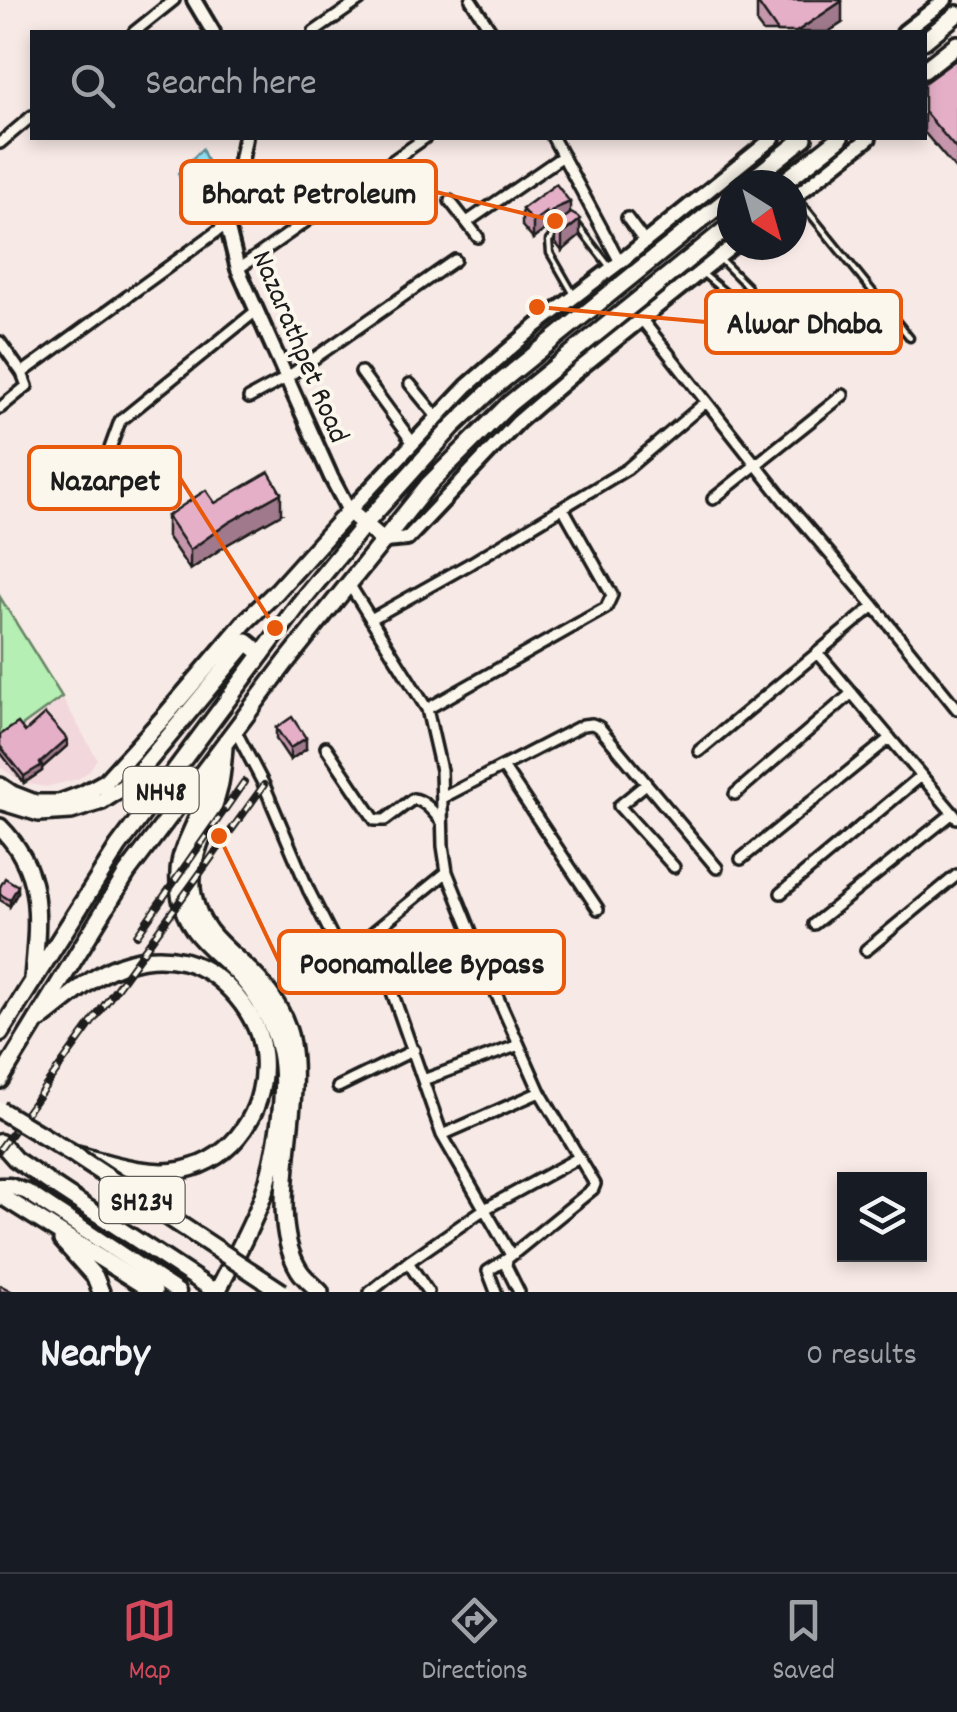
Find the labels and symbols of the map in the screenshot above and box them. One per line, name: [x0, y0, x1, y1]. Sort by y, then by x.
callout: Bharat Petroleum: [181, 161, 436, 223]
north arrow: [717, 170, 807, 260]
text: Bharat Petroleum: [202, 174, 416, 220]
street label: Nazarathpet Road: [238, 245, 358, 451]
callout: Alwar Dhaba: [706, 291, 901, 353]
text: Alwar Dhaba: [727, 304, 882, 350]
callout: Nazarpet: [29, 447, 180, 509]
text: Nazarpet: [50, 461, 160, 507]
road number: NH48: [124, 767, 198, 813]
callout: Poonamallee Bypass: [279, 931, 564, 993]
text: Poonamallee Bypass: [299, 944, 545, 990]
road number: SH234: [100, 1177, 184, 1223]

